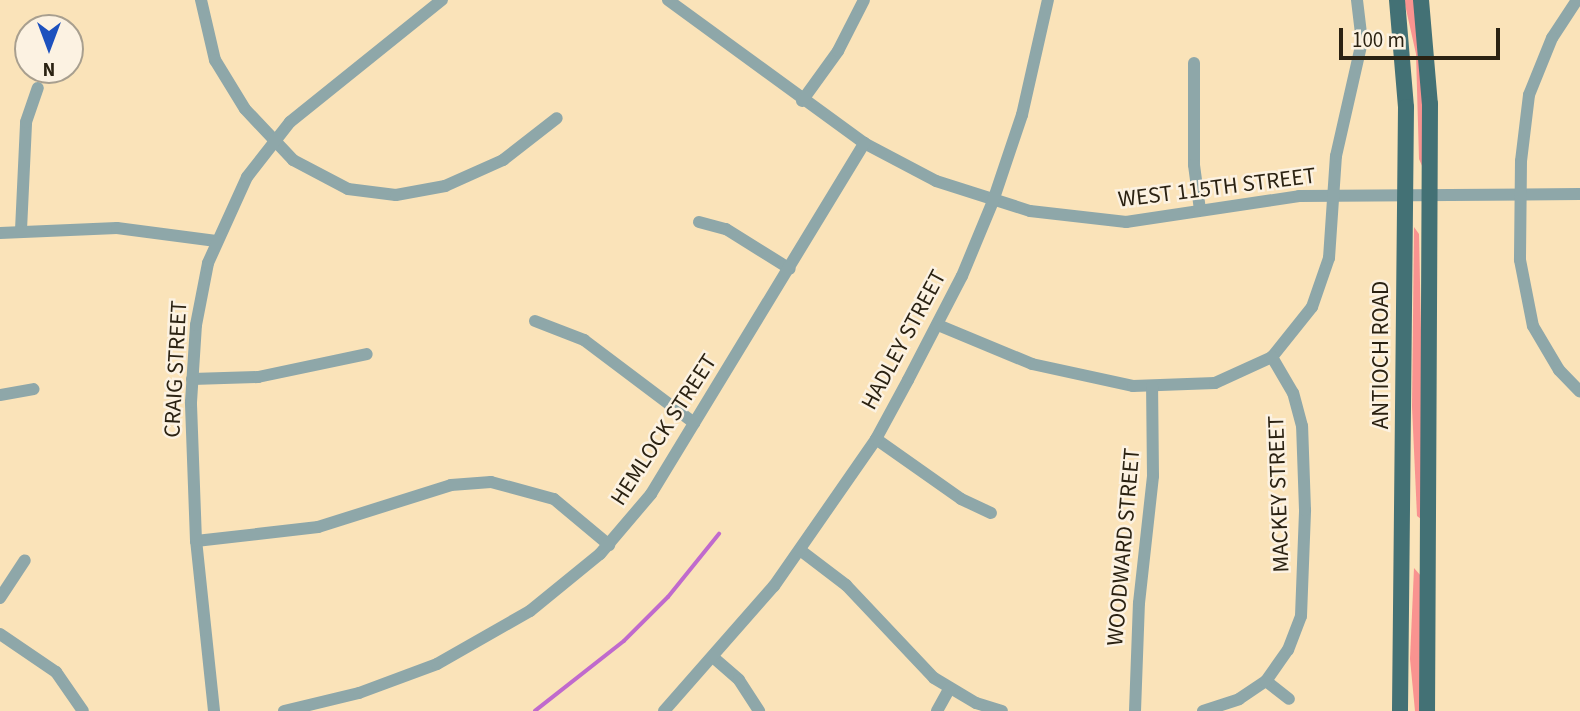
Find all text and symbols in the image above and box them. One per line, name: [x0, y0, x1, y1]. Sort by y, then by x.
north arrow: [14, 14, 84, 84]
scale bar: [1342, 14, 1503, 58]
text: 100 m: [1352, 25, 1405, 55]
text: N: [43, 55, 55, 82]
street label: WEST 115TH STREET: [1117, 162, 1317, 214]
street label: HADLEY STREET: [856, 265, 952, 415]
street label: ANTIOCH ROAD: [1367, 281, 1395, 429]
street label: CRAIG STREET: [159, 300, 193, 438]
street label: HEMLOCK STREET: [605, 349, 723, 511]
street label: MACKEY STREET: [1262, 415, 1296, 573]
street label: WOODWARD STREET: [1102, 447, 1146, 647]

